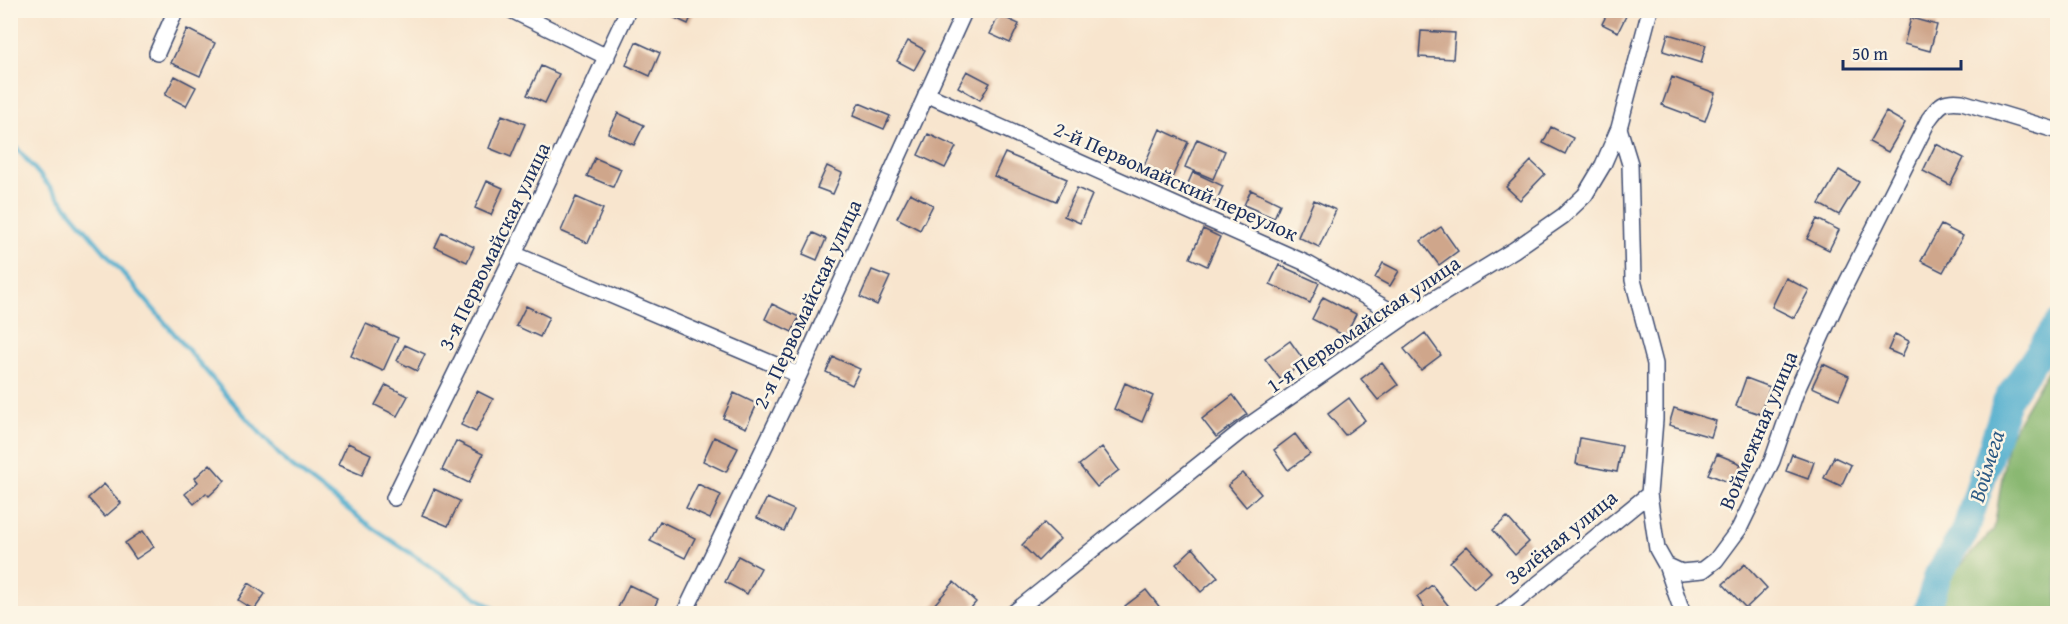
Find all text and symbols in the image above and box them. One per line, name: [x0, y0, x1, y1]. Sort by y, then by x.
scale bar: [1843, 33, 1962, 71]
text: 50 m: [1852, 40, 1888, 67]
street label: 2-й Первомайский переулок: [1049, 113, 1303, 249]
street label: 3-я Первомайская улица: [430, 137, 558, 355]
street label: 2-я Первомайская улица: [745, 194, 869, 414]
street label: 1-я Первомайская улица: [1260, 247, 1466, 401]
street label: Воймежная улица: [1711, 346, 1805, 514]
water label: Воймега: [1960, 426, 2012, 507]
street label: Зелёная улица: [1498, 482, 1624, 592]

